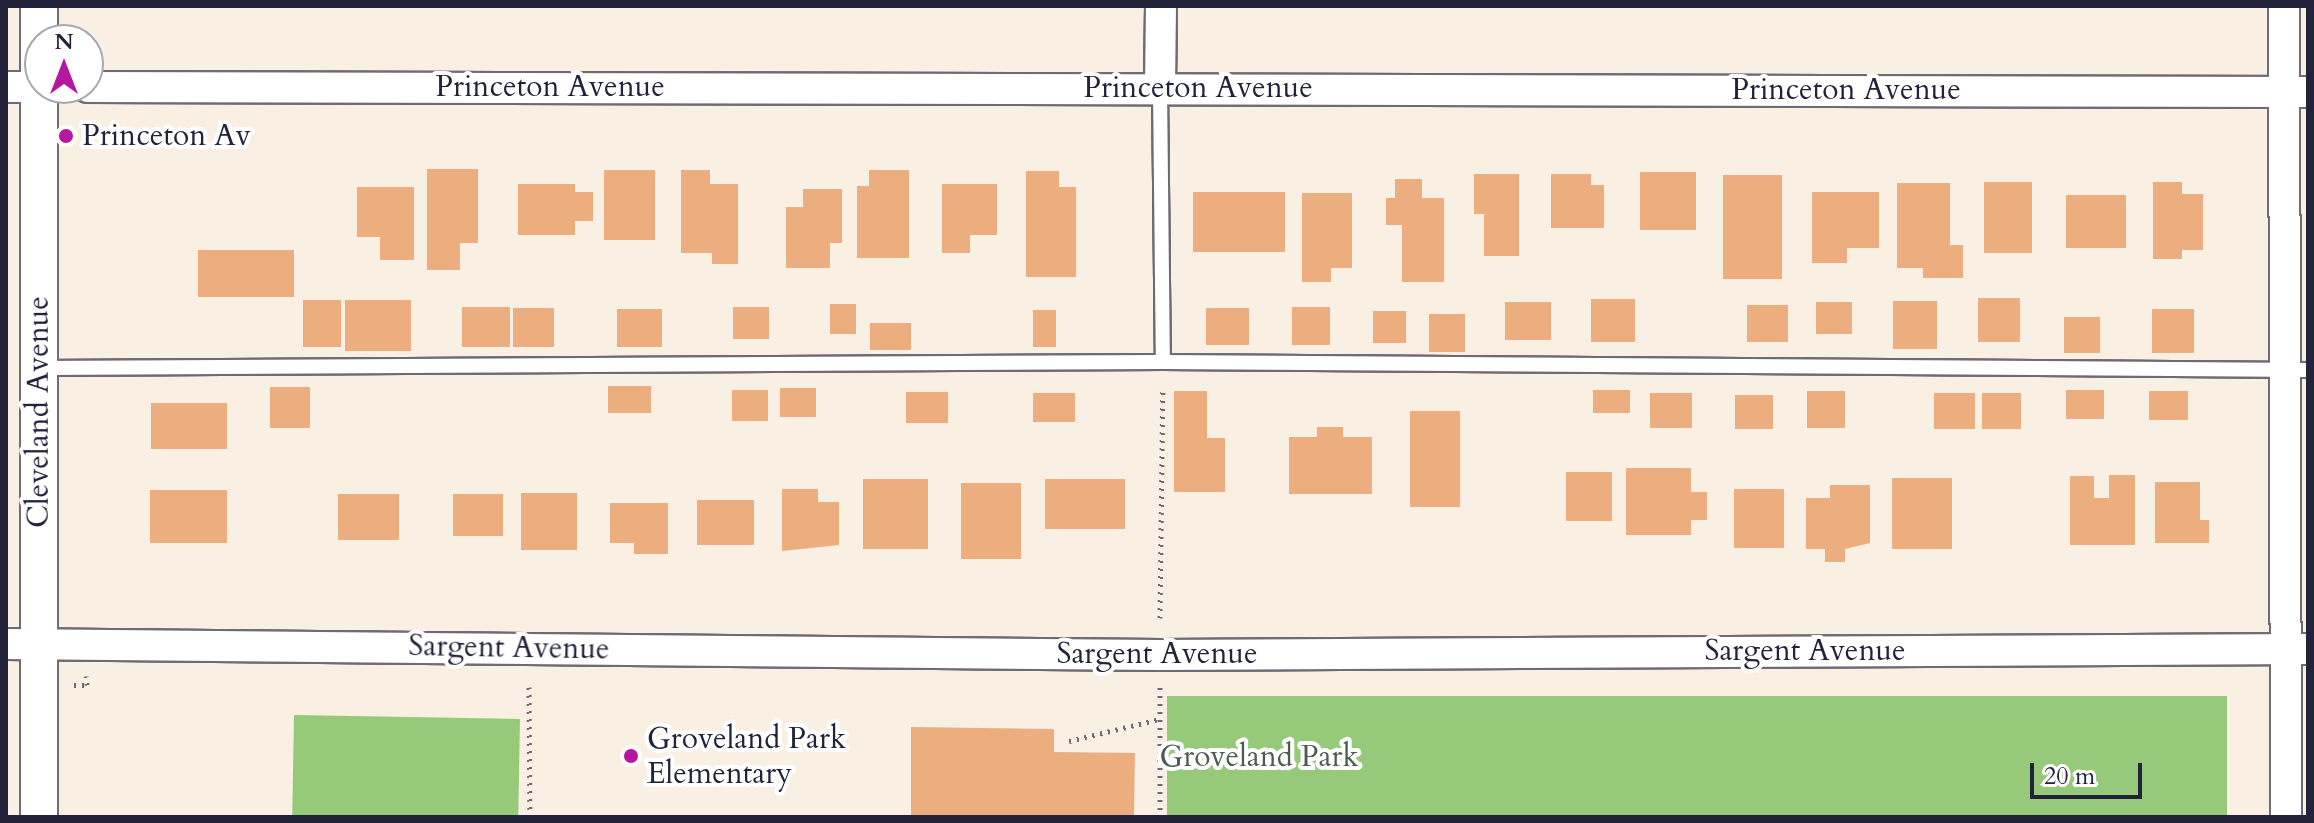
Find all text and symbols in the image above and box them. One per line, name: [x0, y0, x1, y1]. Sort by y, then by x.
north arrow: [24, 24, 104, 104]
text: N: [54, 27, 74, 57]
street label: Princeton Avenue: [435, 69, 665, 105]
street label: Princeton Avenue: [1083, 70, 1313, 106]
street label: Princeton Avenue: [1731, 72, 1961, 108]
place label: Princeton Av: [82, 118, 251, 154]
marker: Princeton Av: [57, 127, 75, 145]
street label: Cleveland Avenue: [21, 296, 57, 528]
street label: Sargent Avenue: [408, 628, 610, 668]
street label: Sargent Avenue: [1704, 633, 1906, 669]
street label: Sargent Avenue: [1056, 636, 1258, 672]
place label: Groveland Park Elementary: [647, 721, 846, 792]
park label: Groveland Park: [1159, 739, 1359, 775]
marker: Groveland Park Elementary: [622, 747, 640, 765]
scale bar: [2034, 747, 2146, 797]
text: 20 m: [2044, 760, 2095, 793]

